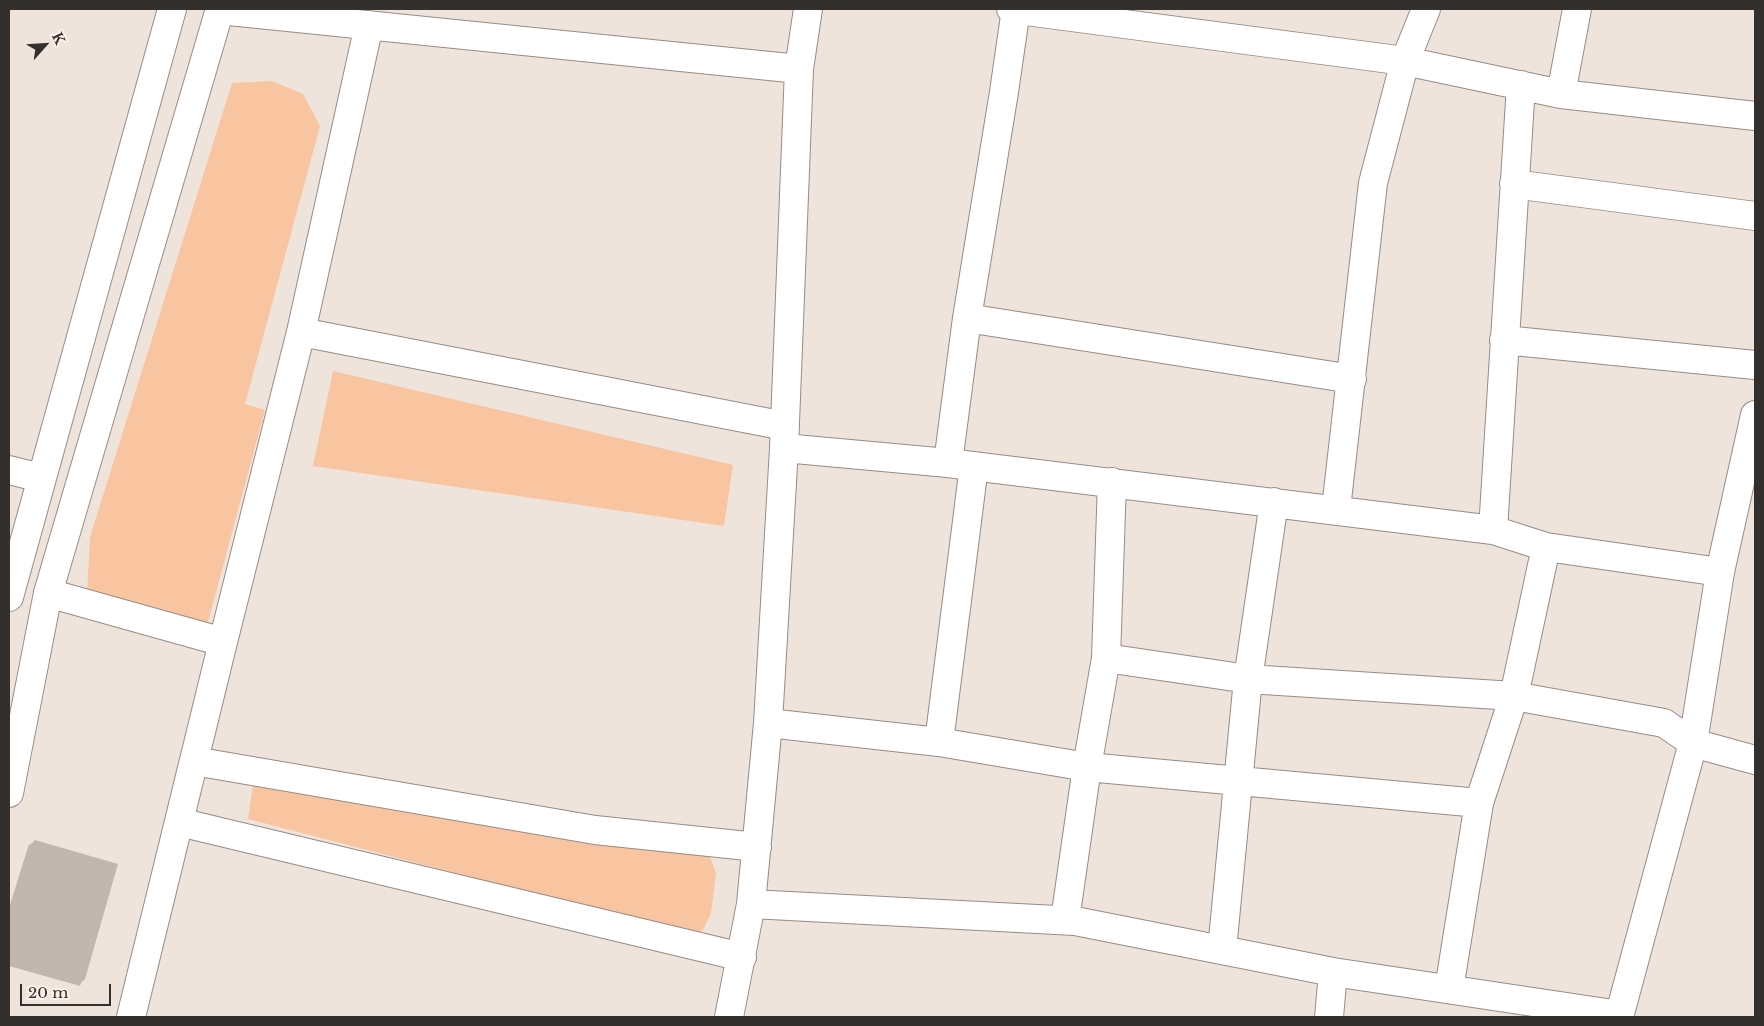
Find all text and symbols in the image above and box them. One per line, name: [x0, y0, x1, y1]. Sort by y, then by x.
north arrow: [20, 20, 70, 70]
text: K: [48, 29, 69, 48]
scale bar: [22, 974, 114, 1006]
text: 20 m: [28, 983, 68, 1002]

